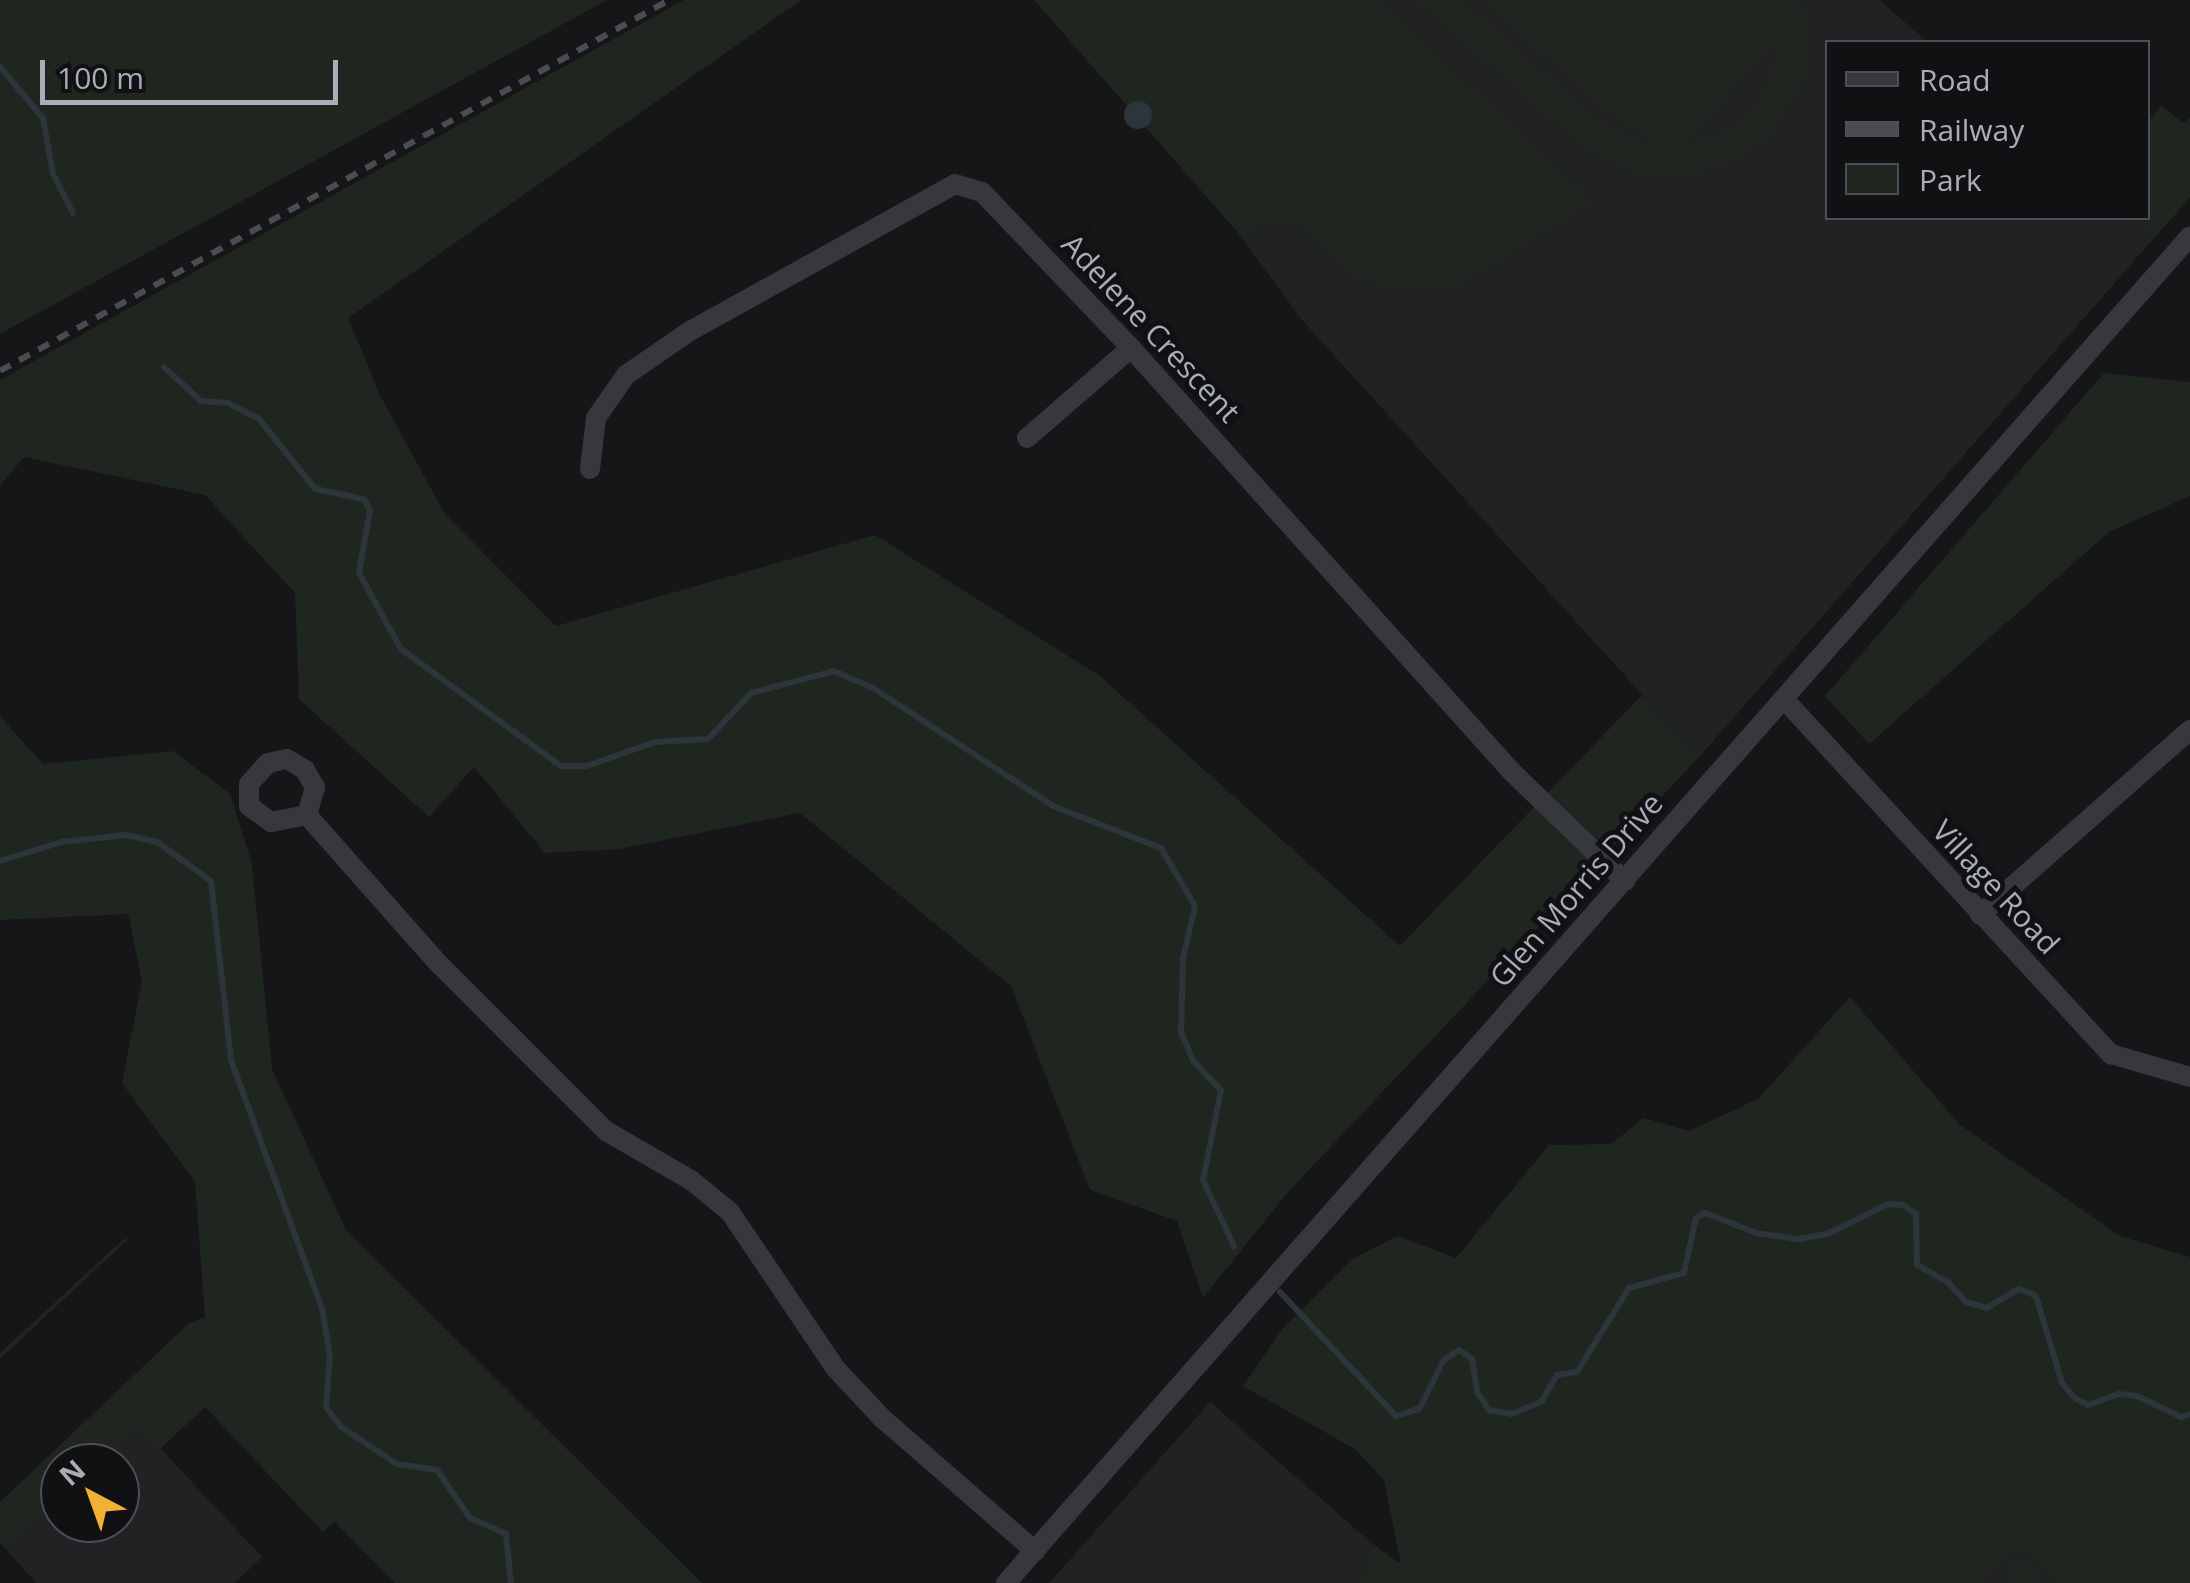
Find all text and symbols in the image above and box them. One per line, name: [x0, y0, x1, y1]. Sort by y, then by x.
scale bar: [45, 40, 342, 102]
legend: [1825, 40, 2150, 220]
text: 100 m: [57, 57, 144, 98]
text: Road: [1919, 59, 1991, 100]
text: Railway: [1919, 109, 2024, 150]
text: Park: [1919, 159, 1982, 200]
street label: Adelene Crescent: [1055, 226, 1247, 430]
street label: Glen Morris Drive: [1482, 786, 1670, 994]
street label: Village Road: [1925, 813, 2067, 961]
north arrow: [40, 1443, 140, 1543]
text: N: [51, 1450, 93, 1494]

